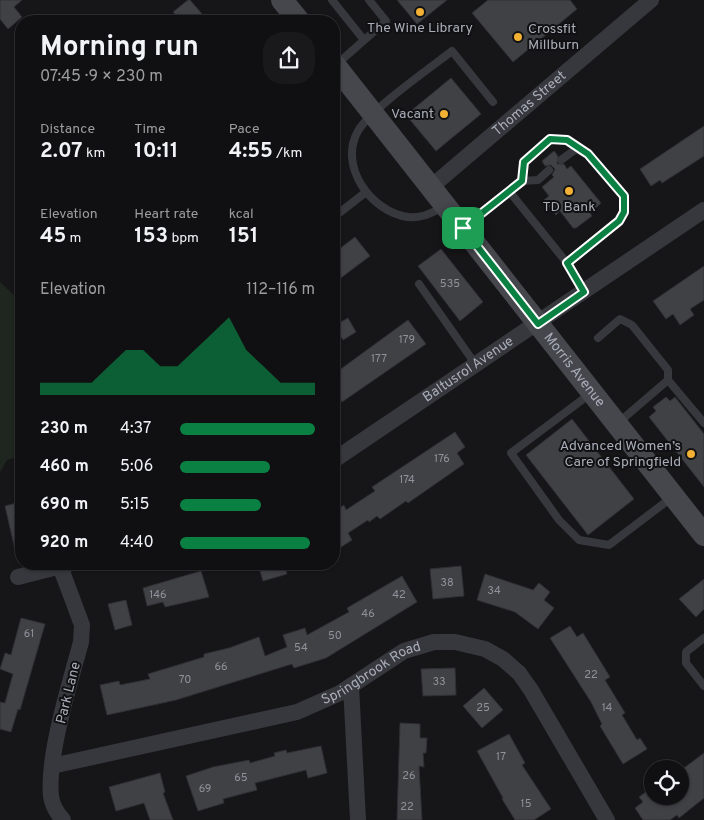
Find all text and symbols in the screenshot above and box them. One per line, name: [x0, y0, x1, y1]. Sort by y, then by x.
marker: The Wine Library: [414, 6, 426, 18]
place label: The Wine Library: [367, 20, 473, 37]
place label: Crossfit Millburn: [528, 21, 579, 54]
text: Morning run: [40, 30, 199, 66]
marker: Crossfit Millburn: [512, 31, 524, 43]
button: share: [263, 32, 315, 84]
text: 07:45 · 9 × 230 m: [40, 67, 163, 87]
street label: Thomas Street: [489, 67, 570, 140]
place label: Vacant: [391, 106, 434, 123]
marker: Vacant: [438, 108, 450, 120]
text: Distance: [40, 121, 95, 138]
text: Time: [134, 121, 166, 138]
text: Pace: [229, 121, 259, 138]
text: 2.07: [40, 138, 83, 165]
text: 10:11: [134, 138, 178, 165]
text: 4:55: [229, 138, 273, 165]
text: km: [83, 145, 105, 162]
text: /km: [273, 145, 302, 162]
marker: TD Bank: [563, 185, 575, 197]
place label: TD Bank: [542, 199, 596, 216]
text: Elevation: [40, 206, 98, 223]
text: Heart rate: [134, 206, 198, 223]
text: kcal: [229, 206, 254, 223]
pin: [442, 207, 484, 249]
icon: arrive: [449, 214, 477, 242]
text: 45: [40, 223, 66, 250]
text: 153: [134, 223, 168, 250]
text: 151: [229, 223, 258, 250]
text: m: [66, 230, 81, 247]
text: bpm: [168, 230, 199, 247]
house number: 535: [440, 277, 460, 291]
text: Elevation: [40, 280, 106, 300]
text: 112–116 m: [246, 280, 315, 300]
street label: Morris Avenue: [540, 329, 609, 410]
house number: 179: [399, 333, 415, 347]
street label: Baltusrol Avenue: [420, 333, 517, 406]
house number: 177: [371, 352, 387, 366]
text: 230 m: [40, 419, 88, 439]
text: 4:37: [120, 419, 151, 439]
place label: Advanced Women’s Care of Springfield: [560, 438, 681, 471]
marker: Advanced Women’s Care of Springfield: [685, 448, 697, 460]
house number: 176: [434, 452, 450, 466]
text: 460 m: [40, 457, 89, 477]
text: 5:06: [120, 457, 153, 477]
house number: 174: [399, 473, 415, 487]
text: 690 m: [40, 495, 88, 515]
text: 5:15: [120, 495, 149, 515]
text: 920 m: [40, 533, 88, 553]
text: 4:40: [120, 533, 154, 553]
house number: 38: [440, 576, 454, 590]
house number: 34: [487, 584, 501, 598]
house number: 146: [149, 588, 167, 602]
house number: 42: [392, 588, 406, 602]
house number: 46: [361, 607, 375, 621]
house number: 61: [24, 627, 34, 641]
house number: 50: [328, 629, 342, 643]
street label: Springbrook Road: [319, 638, 423, 709]
house number: 54: [294, 641, 308, 655]
street label: Park Lane: [53, 660, 85, 726]
house number: 66: [214, 660, 228, 674]
house number: 22: [584, 668, 598, 682]
house number: 70: [179, 673, 191, 687]
house number: 33: [432, 675, 446, 689]
house number: 25: [476, 701, 490, 715]
house number: 14: [602, 701, 613, 715]
house number: 17: [496, 750, 506, 764]
map controls: [644, 760, 689, 805]
button: locate: [644, 760, 689, 805]
house number: 26: [402, 769, 416, 783]
house number: 65: [234, 771, 248, 785]
house number: 69: [199, 782, 211, 796]
house number: 15: [521, 797, 532, 811]
house number: 22: [400, 800, 414, 814]

